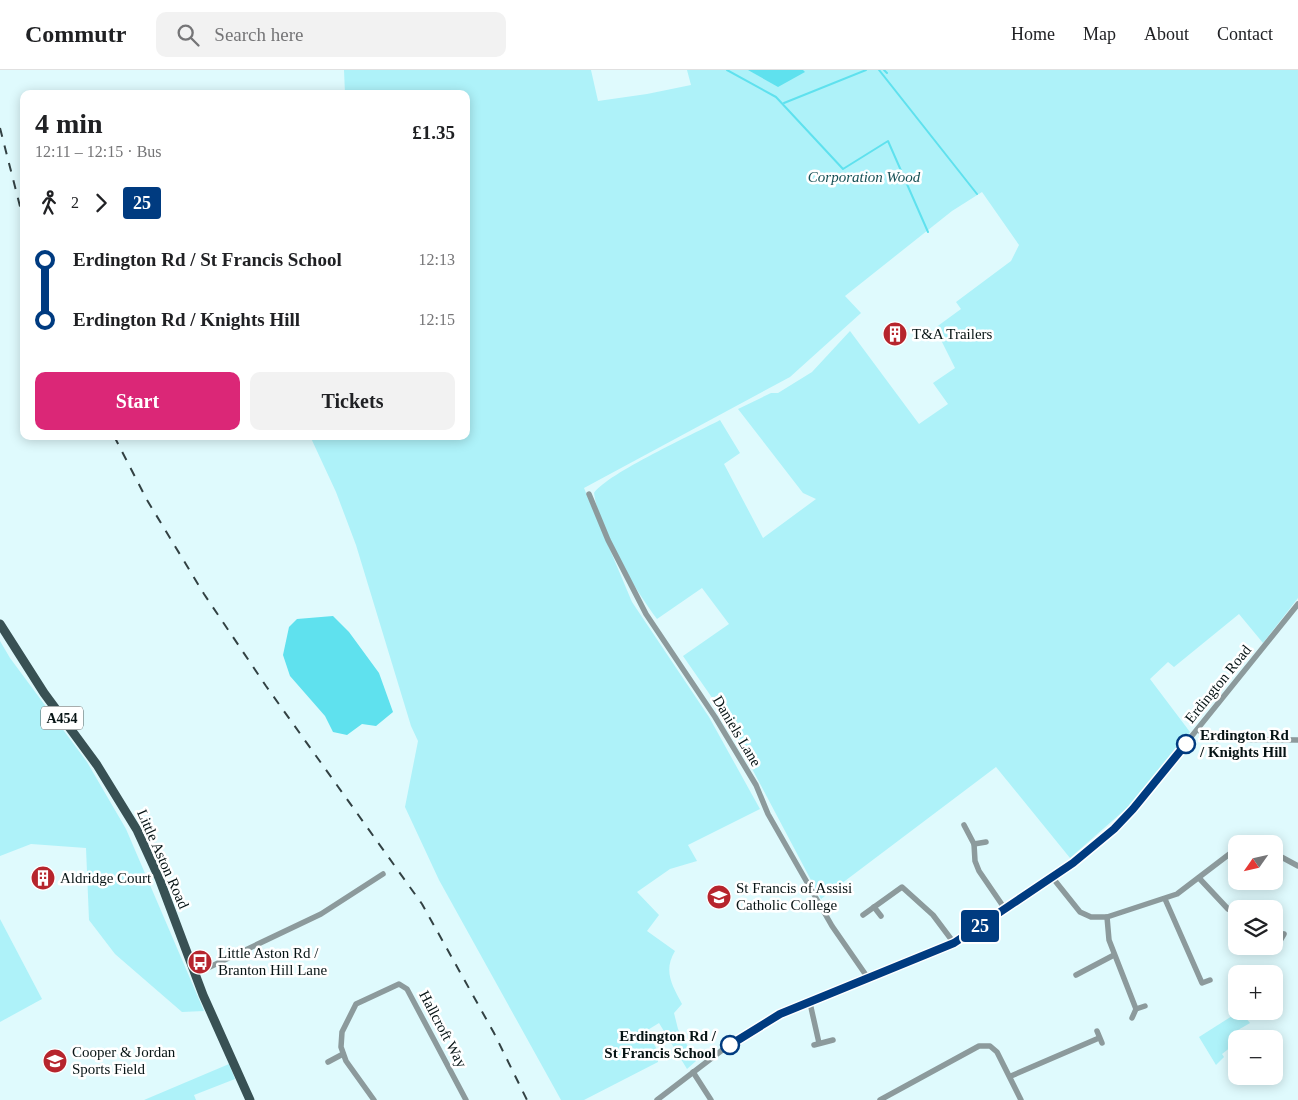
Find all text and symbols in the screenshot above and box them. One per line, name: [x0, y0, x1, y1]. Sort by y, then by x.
search box: [156, 12, 506, 57]
text: Commutr: [25, 21, 126, 47]
icon: search: [174, 21, 202, 49]
text: Search here: [214, 24, 303, 45]
text: Home: [1011, 24, 1055, 44]
text: Map: [1083, 24, 1116, 44]
text: About: [1144, 24, 1189, 44]
text: Contact: [1217, 24, 1273, 44]
text: 4 min: [35, 108, 103, 139]
text: £1.35: [412, 122, 455, 143]
text: 12:11 – 12:15 · Bus: [35, 143, 162, 160]
park label: Corporation Wood: [808, 169, 921, 185]
icon: walk: [35, 189, 63, 217]
icon: forward: [87, 189, 115, 217]
text: 25: [133, 193, 151, 213]
text: 2: [71, 194, 79, 211]
text: Erdington Rd / St Francis School: [73, 249, 342, 270]
text: 12:13: [419, 251, 455, 268]
text: Erdington Rd / Knights Hill: [73, 309, 300, 330]
text: 12:15: [419, 311, 455, 328]
building icon: T&A Trailers: [882, 321, 908, 347]
place label: T&A Trailers: [912, 326, 993, 342]
button: Start: [35, 372, 240, 430]
button: Tickets: [250, 372, 455, 430]
street label: Erdington Road: [1182, 642, 1255, 726]
street label: Daniels Lane: [710, 693, 765, 770]
road number: A454: [41, 706, 83, 730]
place label: Erdington Rd / Knights Hill: [1199, 727, 1289, 760]
marker: Erdington Rd / Knights Hill: [1176, 734, 1196, 754]
street label: Little Aston Road: [134, 807, 192, 911]
north arrow: [1228, 835, 1282, 890]
map controls: [1228, 835, 1283, 1085]
building icon: Aldridge Court: [30, 865, 56, 891]
place label: Aldridge Court: [60, 870, 152, 886]
place label: St Francis of Assisi Catholic College: [736, 880, 852, 913]
school or university icon: St Francis of Assisi Catholic College: [706, 884, 732, 910]
button: layers: [1228, 900, 1283, 955]
line badge: 25: [958, 910, 1002, 942]
text: 25: [971, 916, 989, 936]
place label: Little Aston Rd / Branton Hill Lane: [218, 945, 327, 978]
bus stop icon: Little Aston Rd / Branton Hill Lane: [187, 949, 213, 975]
button: +: [1228, 965, 1283, 1020]
street label: Hallcroft Way: [416, 988, 470, 1071]
place label: Erdington Rd / St Francis School: [604, 1028, 717, 1061]
button: −: [1228, 1030, 1283, 1085]
marker: Erdington Rd / St Francis School: [720, 1035, 740, 1055]
place label: Cooper & Jordan Sports Field: [72, 1044, 176, 1077]
school or university icon: Cooper & Jordan Sports Field: [42, 1048, 68, 1074]

